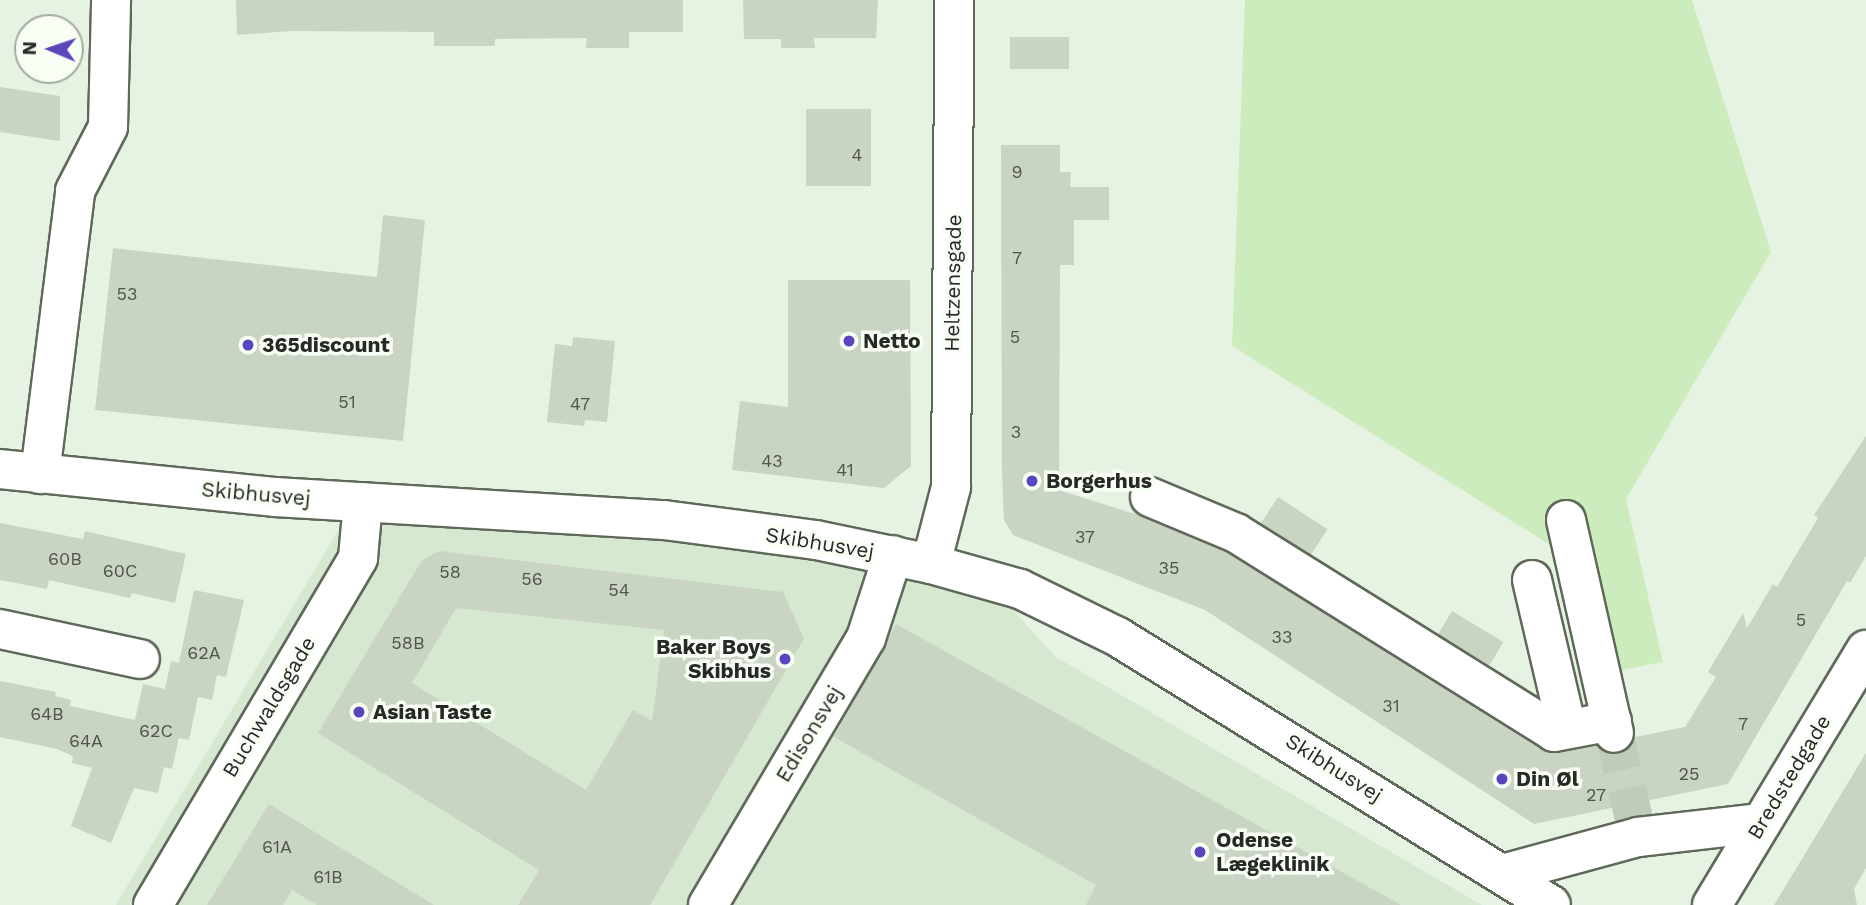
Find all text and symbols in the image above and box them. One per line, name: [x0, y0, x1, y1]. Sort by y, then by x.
north arrow: [14, 14, 84, 84]
text: N: [18, 41, 41, 56]
house number: 4: [852, 144, 862, 166]
house number: 9: [1011, 161, 1023, 183]
street label: Heltzensgade: [939, 214, 967, 352]
house number: 7: [1012, 247, 1022, 269]
house number: 53: [117, 283, 137, 305]
house number: 5: [1010, 326, 1020, 348]
place label: Netto: [863, 328, 921, 354]
place label: 365discount: [262, 332, 390, 358]
marker: Netto: [841, 333, 857, 349]
marker: 365discount: [240, 337, 256, 353]
house number: 51: [338, 391, 356, 413]
house number: 47: [570, 393, 590, 415]
house number: 3: [1011, 421, 1021, 443]
house number: 43: [761, 450, 783, 472]
house number: 41: [836, 459, 854, 481]
place label: Borgerhus: [1046, 468, 1152, 494]
marker: Borgerhus: [1024, 473, 1040, 489]
street label: Skibhusvej: [200, 477, 312, 511]
street label: Skibhusvej: [764, 522, 876, 564]
house number: 37: [1075, 526, 1095, 548]
house number: 60B: [48, 548, 82, 570]
house number: 35: [1159, 557, 1179, 579]
house number: 60C: [103, 560, 137, 582]
house number: 58: [439, 561, 461, 583]
house number: 56: [521, 568, 543, 590]
house number: 54: [608, 579, 630, 601]
house number: 5: [1796, 609, 1806, 631]
house number: 33: [1272, 626, 1292, 648]
street label: Buchwaldsgade: [217, 632, 321, 782]
house number: 58B: [391, 632, 425, 654]
place label: Baker Boys Skibhus: [656, 634, 771, 684]
house number: 62A: [187, 642, 221, 664]
marker: Baker Boys Skibhus: [777, 651, 793, 667]
street label: Edisonsvej: [770, 681, 848, 787]
house number: 31: [1382, 695, 1400, 717]
place label: Asian Taste: [373, 699, 492, 725]
house number: 64B: [30, 703, 64, 725]
marker: Asian Taste: [351, 704, 367, 720]
street label: Bredstedgade: [1742, 710, 1836, 844]
house number: 7: [1738, 713, 1748, 735]
house number: 62C: [139, 720, 173, 742]
street label: Skibhusvej: [1281, 728, 1387, 808]
house number: 64A: [69, 730, 103, 752]
house number: 25: [1679, 763, 1699, 785]
place label: Din Øl: [1516, 766, 1579, 792]
marker: Din Øl: [1494, 771, 1510, 787]
house number: 27: [1586, 784, 1606, 806]
place label: Odense Lægeklinik: [1216, 827, 1329, 877]
house number: 61A: [262, 836, 292, 858]
marker: Odense Lægeklinik: [1190, 842, 1210, 862]
house number: 61B: [313, 866, 343, 888]

